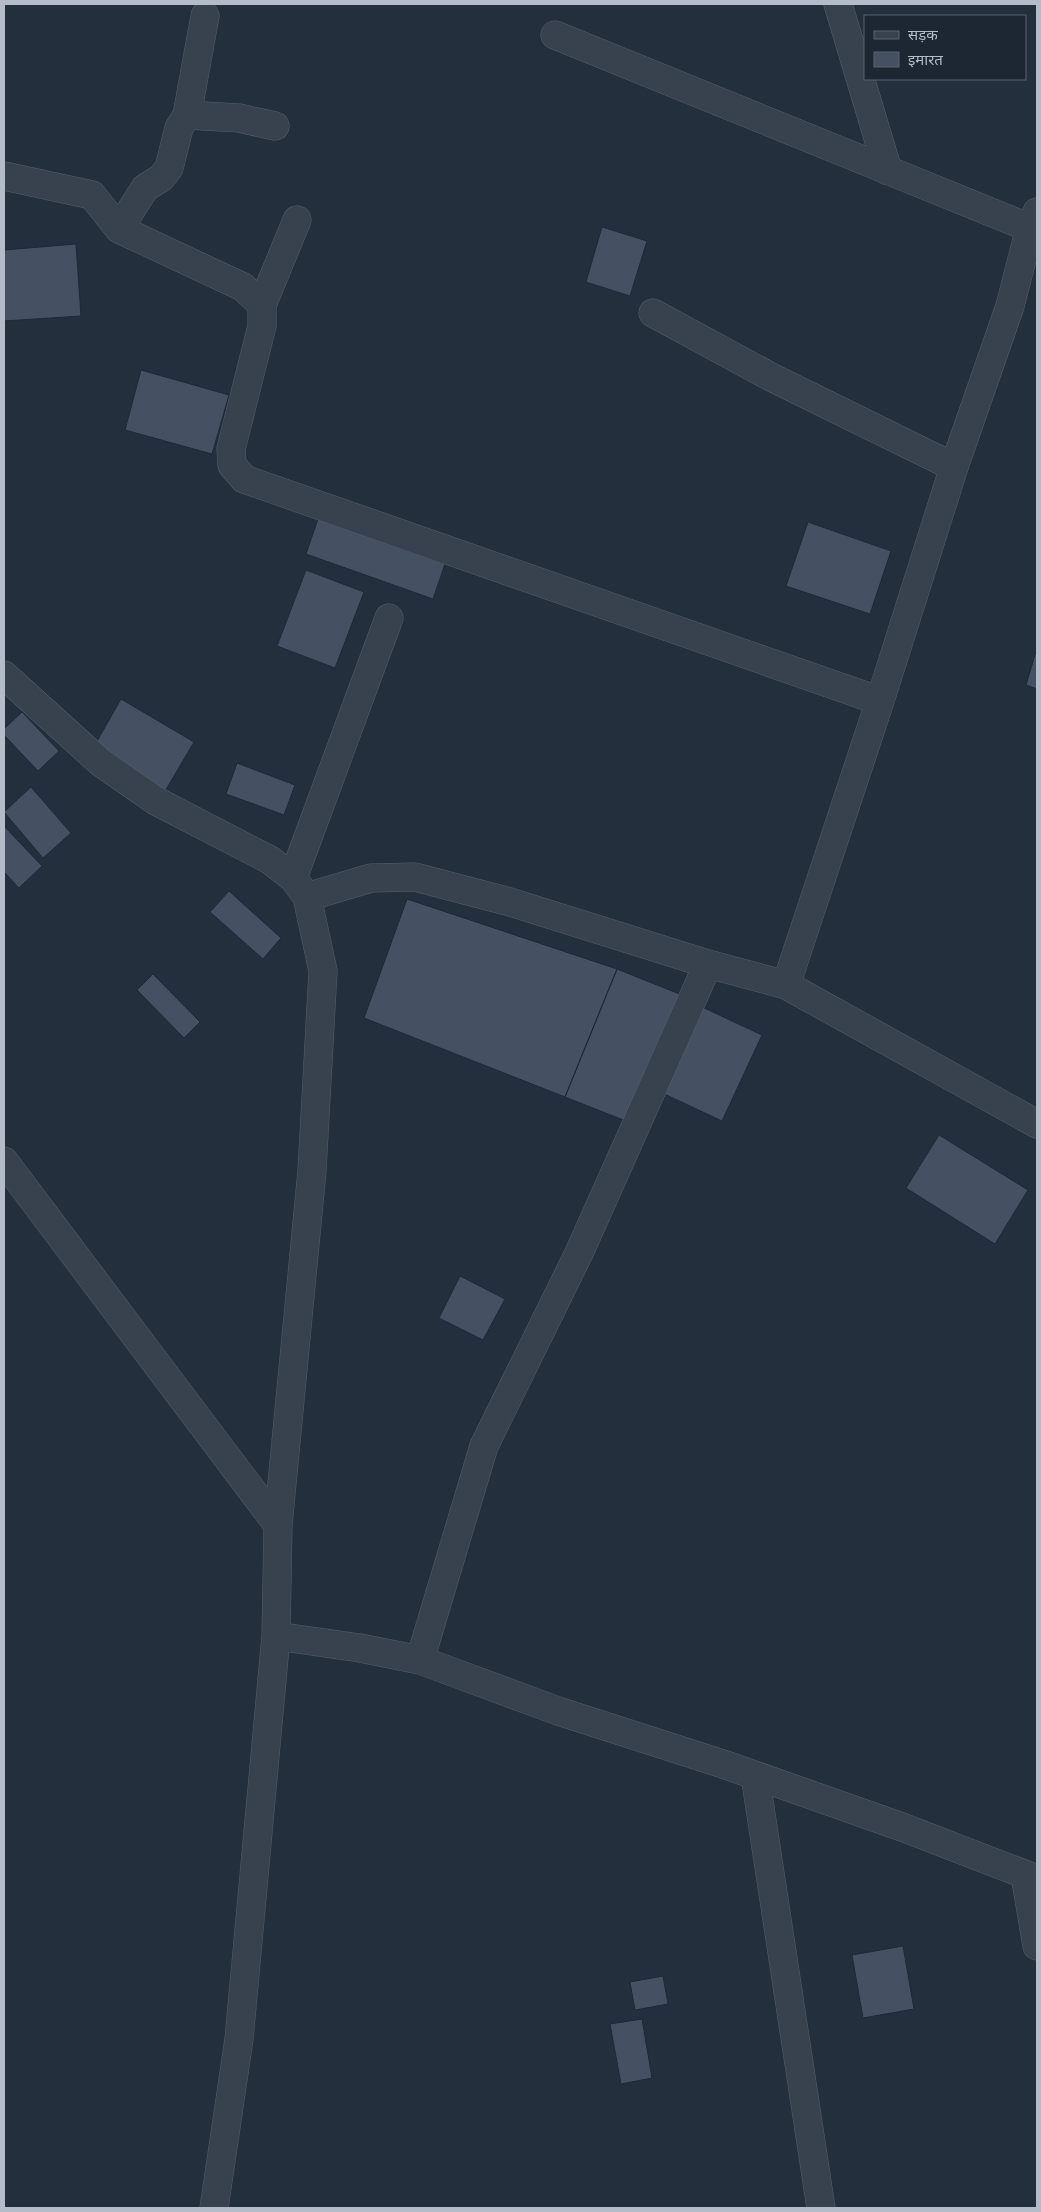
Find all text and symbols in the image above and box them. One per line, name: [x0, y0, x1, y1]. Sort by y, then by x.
legend: [864, 15, 1026, 80]
text: सड़क: [908, 25, 938, 44]
text: इमारत: [908, 50, 943, 69]

